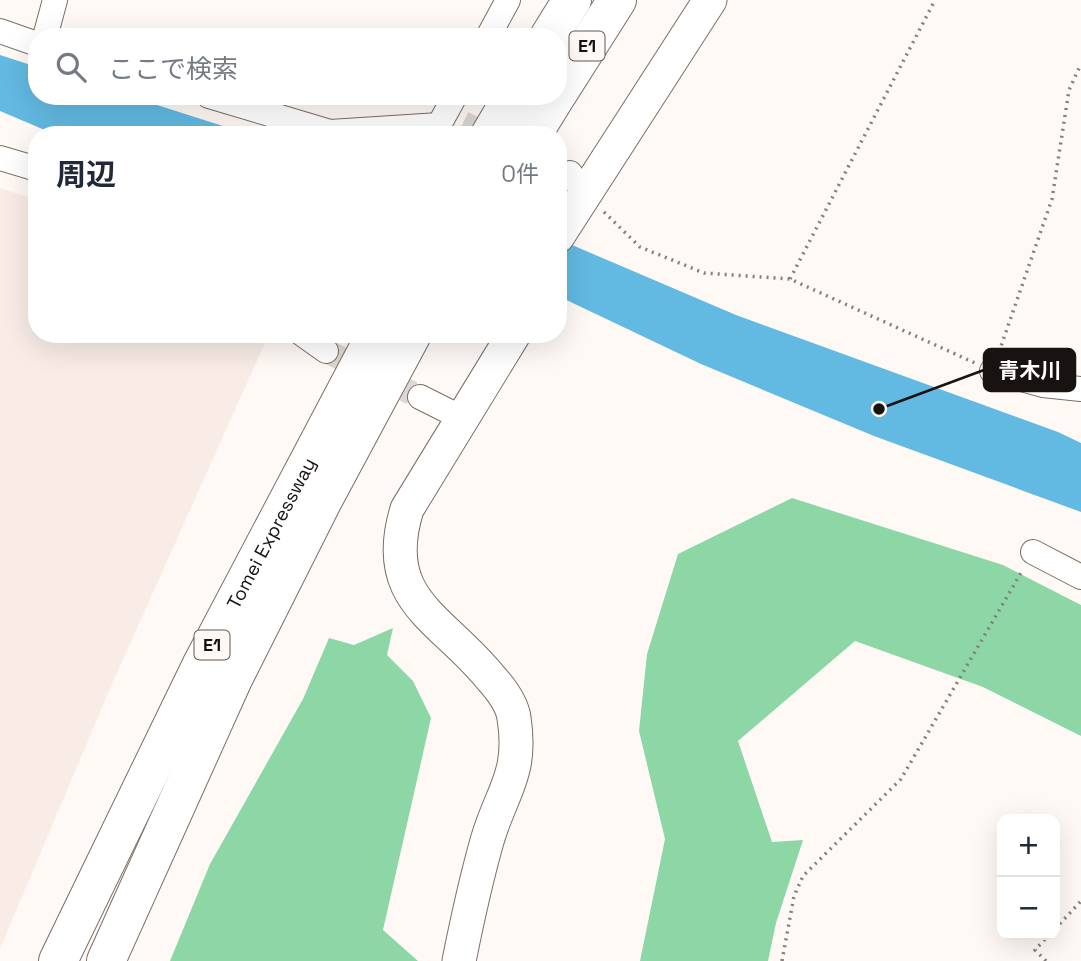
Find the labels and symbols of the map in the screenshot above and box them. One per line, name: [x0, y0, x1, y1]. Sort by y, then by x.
road number: E1: [570, 32, 604, 60]
callout: 青木川: [984, 349, 1075, 391]
text: 青木川: [999, 357, 1062, 384]
street label: Tomei Expressway: [221, 453, 322, 613]
road number: E1: [194, 630, 230, 660]

